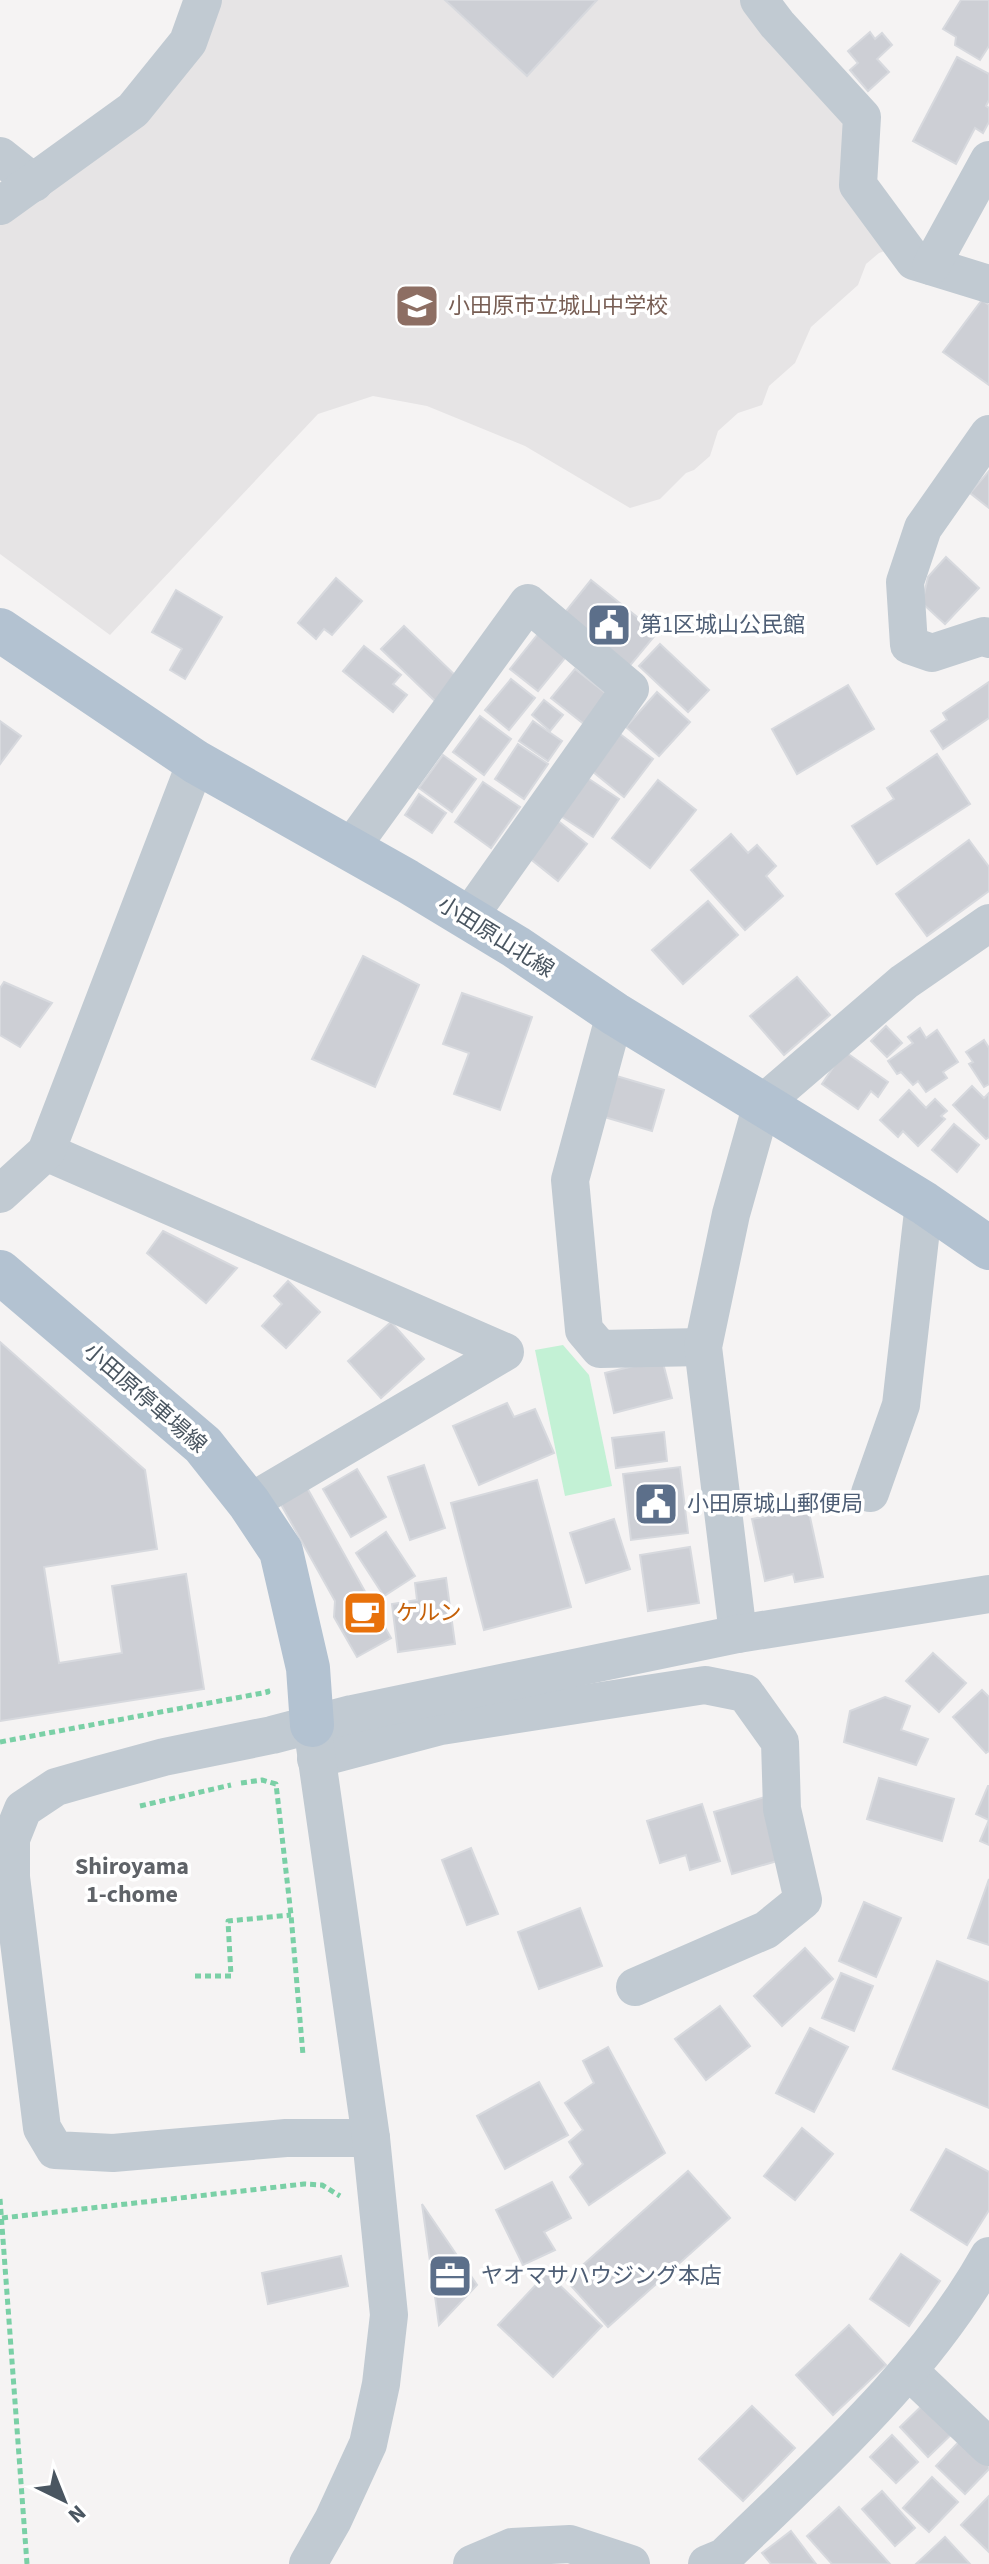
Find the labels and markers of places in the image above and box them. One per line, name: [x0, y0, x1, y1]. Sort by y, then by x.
school or university icon: 小田原市立城山中学校: [393, 282, 441, 330]
place label: 小田原市立城山中学校: [448, 290, 668, 322]
public building icon: 第1区城山公民館: [585, 601, 633, 649]
place label: 第1区城山公民館: [640, 609, 805, 641]
public building icon: 小田原城山郵便局: [632, 1480, 680, 1528]
place label: 小田原城山郵便局: [687, 1488, 863, 1520]
cafe icon: ケルン: [341, 1589, 389, 1637]
place label: ケルン: [396, 1597, 462, 1629]
office icon: ヤオマサハウジング本店: [426, 2252, 474, 2300]
place label: ヤオマサハウジング本店: [481, 2260, 722, 2292]

